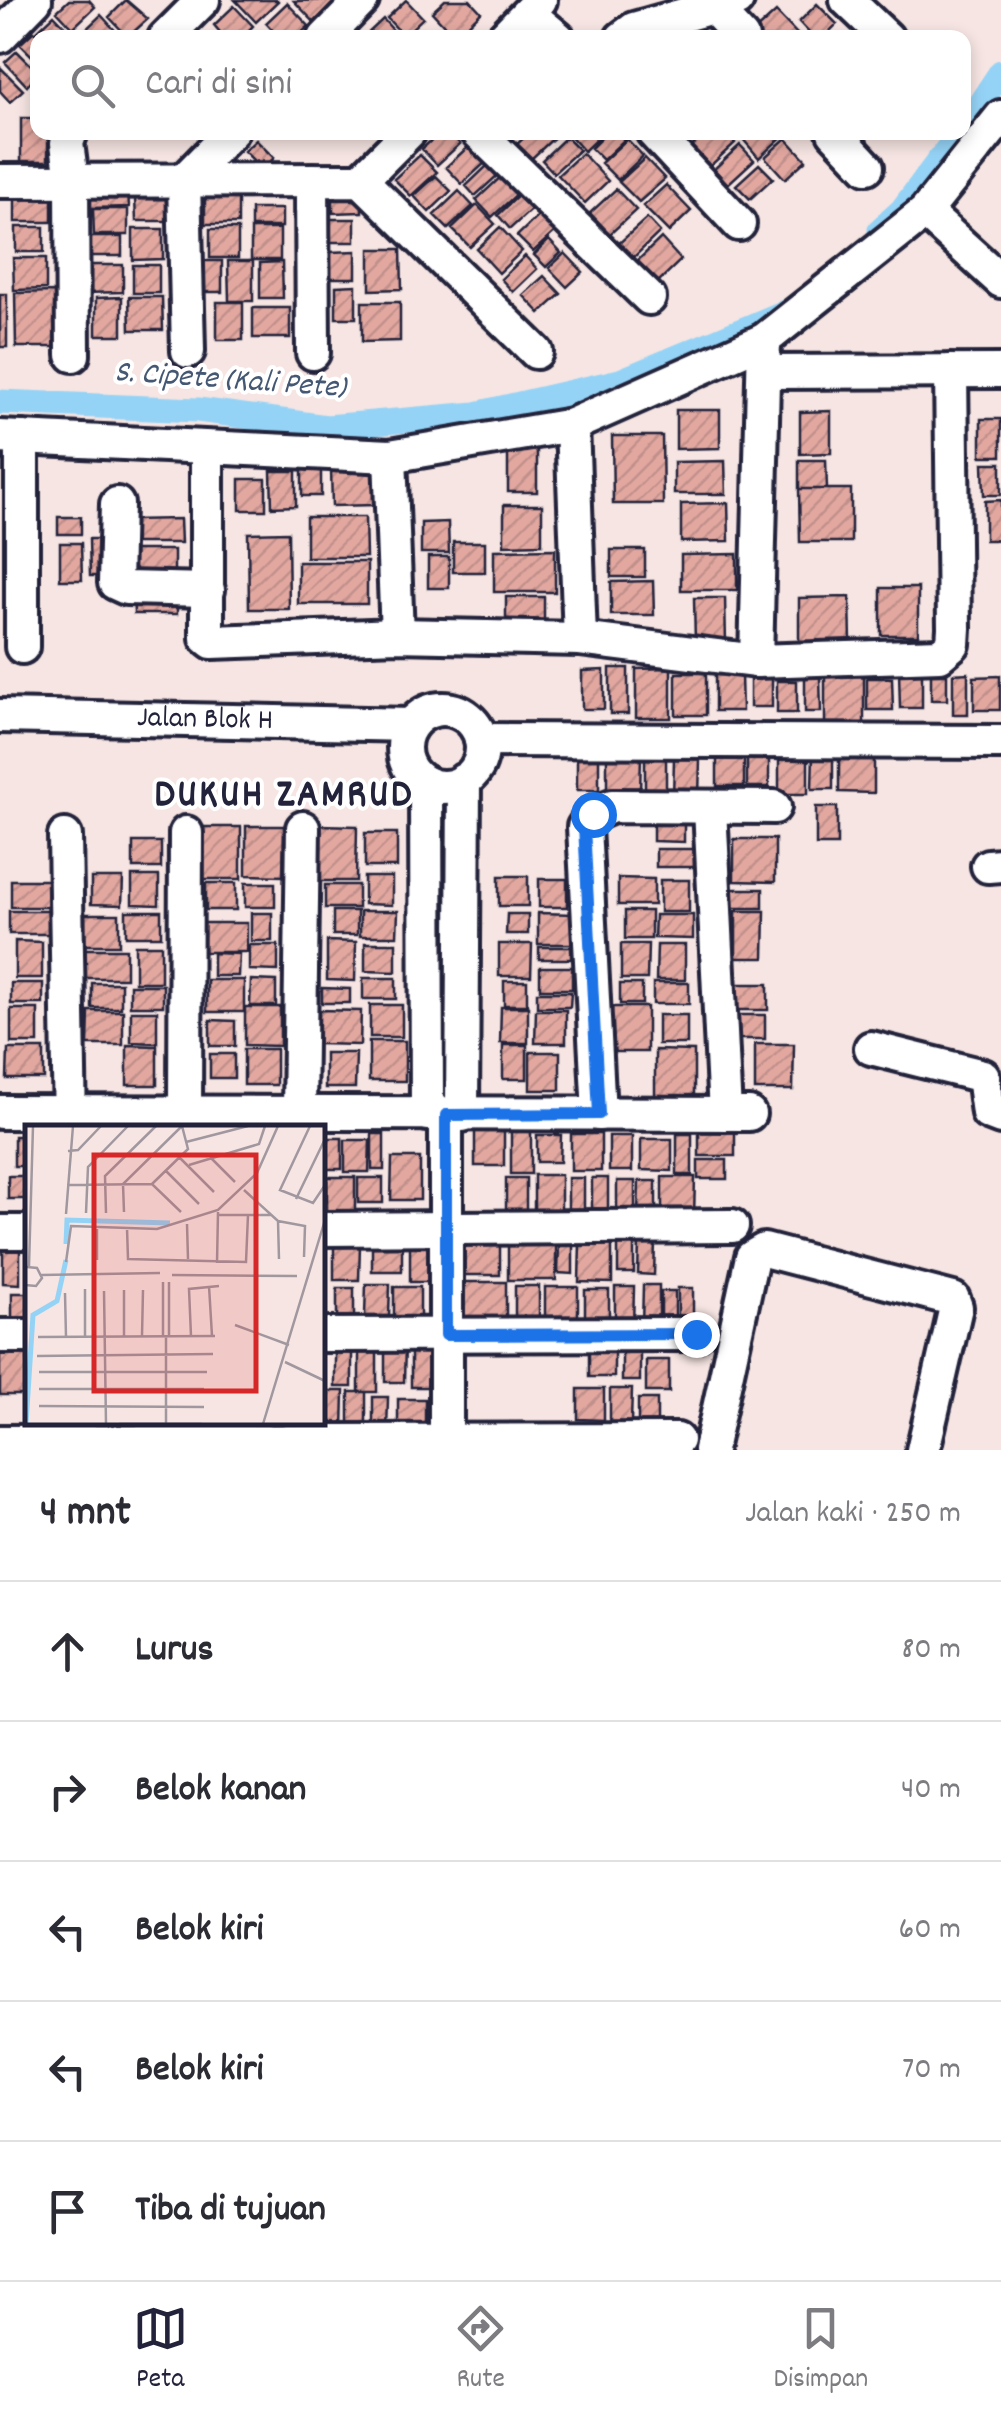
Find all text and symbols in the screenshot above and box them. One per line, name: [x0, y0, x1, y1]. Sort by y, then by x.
search box: [30, 30, 971, 140]
icon: search: [65, 58, 120, 113]
text: Cari di sini: [145, 58, 292, 113]
water label: S. Cipete (Kali Pete): [113, 351, 349, 413]
street label: Jalan Blok H: [136, 698, 274, 743]
district label: DUKUH ZAMRUD: [154, 769, 414, 826]
route start: [571, 792, 617, 838]
inset map: [25, 1125, 325, 1425]
route end: [674, 1312, 720, 1358]
text: 4 mnt: [40, 1485, 131, 1545]
text: Jalan kaki · 250 m: [745, 1492, 961, 1538]
icon: ahead: [40, 1624, 95, 1679]
text: Lurus: [135, 1624, 213, 1679]
text: 80 m: [901, 1628, 961, 1674]
icon: right: [40, 1764, 95, 1819]
text: Belok kanan: [135, 1764, 306, 1819]
text: 40 m: [901, 1768, 961, 1814]
icon: left: [40, 1904, 95, 1959]
text: Belok kiri: [135, 1904, 264, 1959]
text: 60 m: [899, 1908, 961, 1954]
icon: left: [40, 2044, 95, 2099]
text: Belok kiri: [135, 2044, 264, 2099]
text: 70 m: [902, 2048, 961, 2094]
icon: arrive: [40, 2184, 95, 2239]
text: Tiba di tujuan: [135, 2184, 326, 2239]
tab: Peta: [133, 2301, 188, 2401]
tab: Rute: [453, 2301, 508, 2401]
tab: Disimpan: [774, 2301, 868, 2401]

